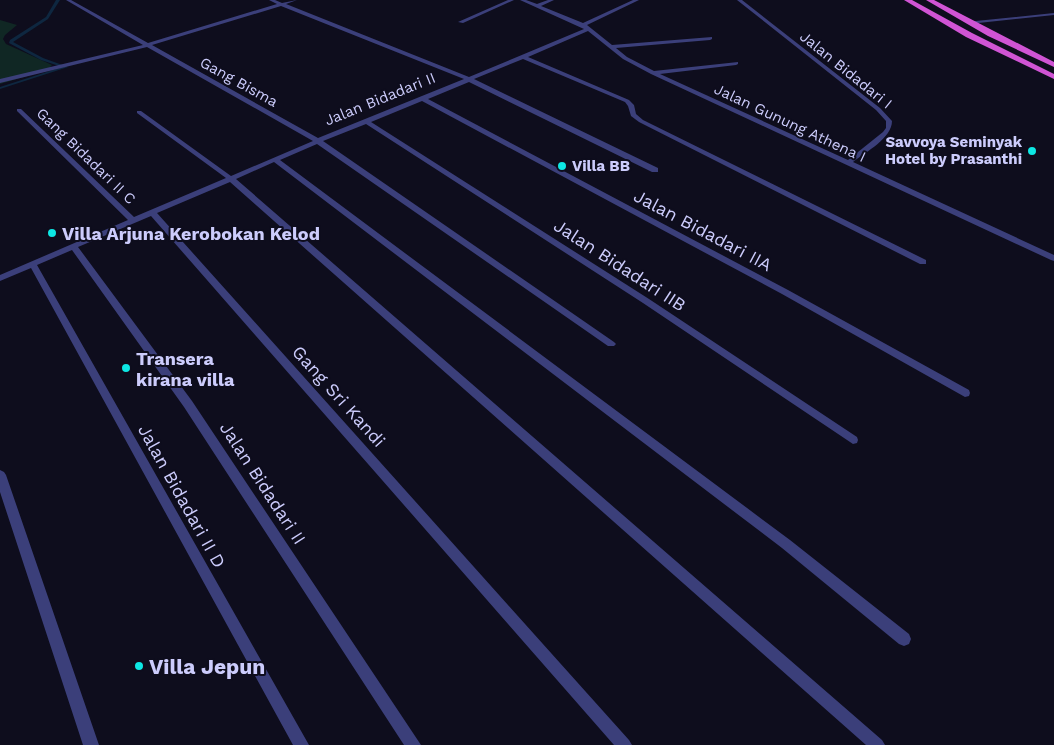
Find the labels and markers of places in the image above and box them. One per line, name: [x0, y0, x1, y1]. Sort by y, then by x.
place label: Savvoya Seminyak Hotel by Prasanthi: [885, 133, 1023, 168]
marker: Savvoya Seminyak Hotel by Prasanthi: [1026, 145, 1038, 157]
place label: Villa BB: [572, 157, 630, 175]
marker: Villa BB: [556, 160, 568, 172]
place label: Villa Arjuna Kerobokan Kelod: [62, 223, 320, 244]
marker: Villa Arjuna Kerobokan Kelod: [46, 227, 58, 239]
place label: Transera kirana villa: [136, 348, 235, 390]
marker: Transera kirana villa: [120, 362, 132, 374]
place label: Villa Jepun: [149, 654, 265, 679]
marker: Villa Jepun: [133, 660, 145, 672]

